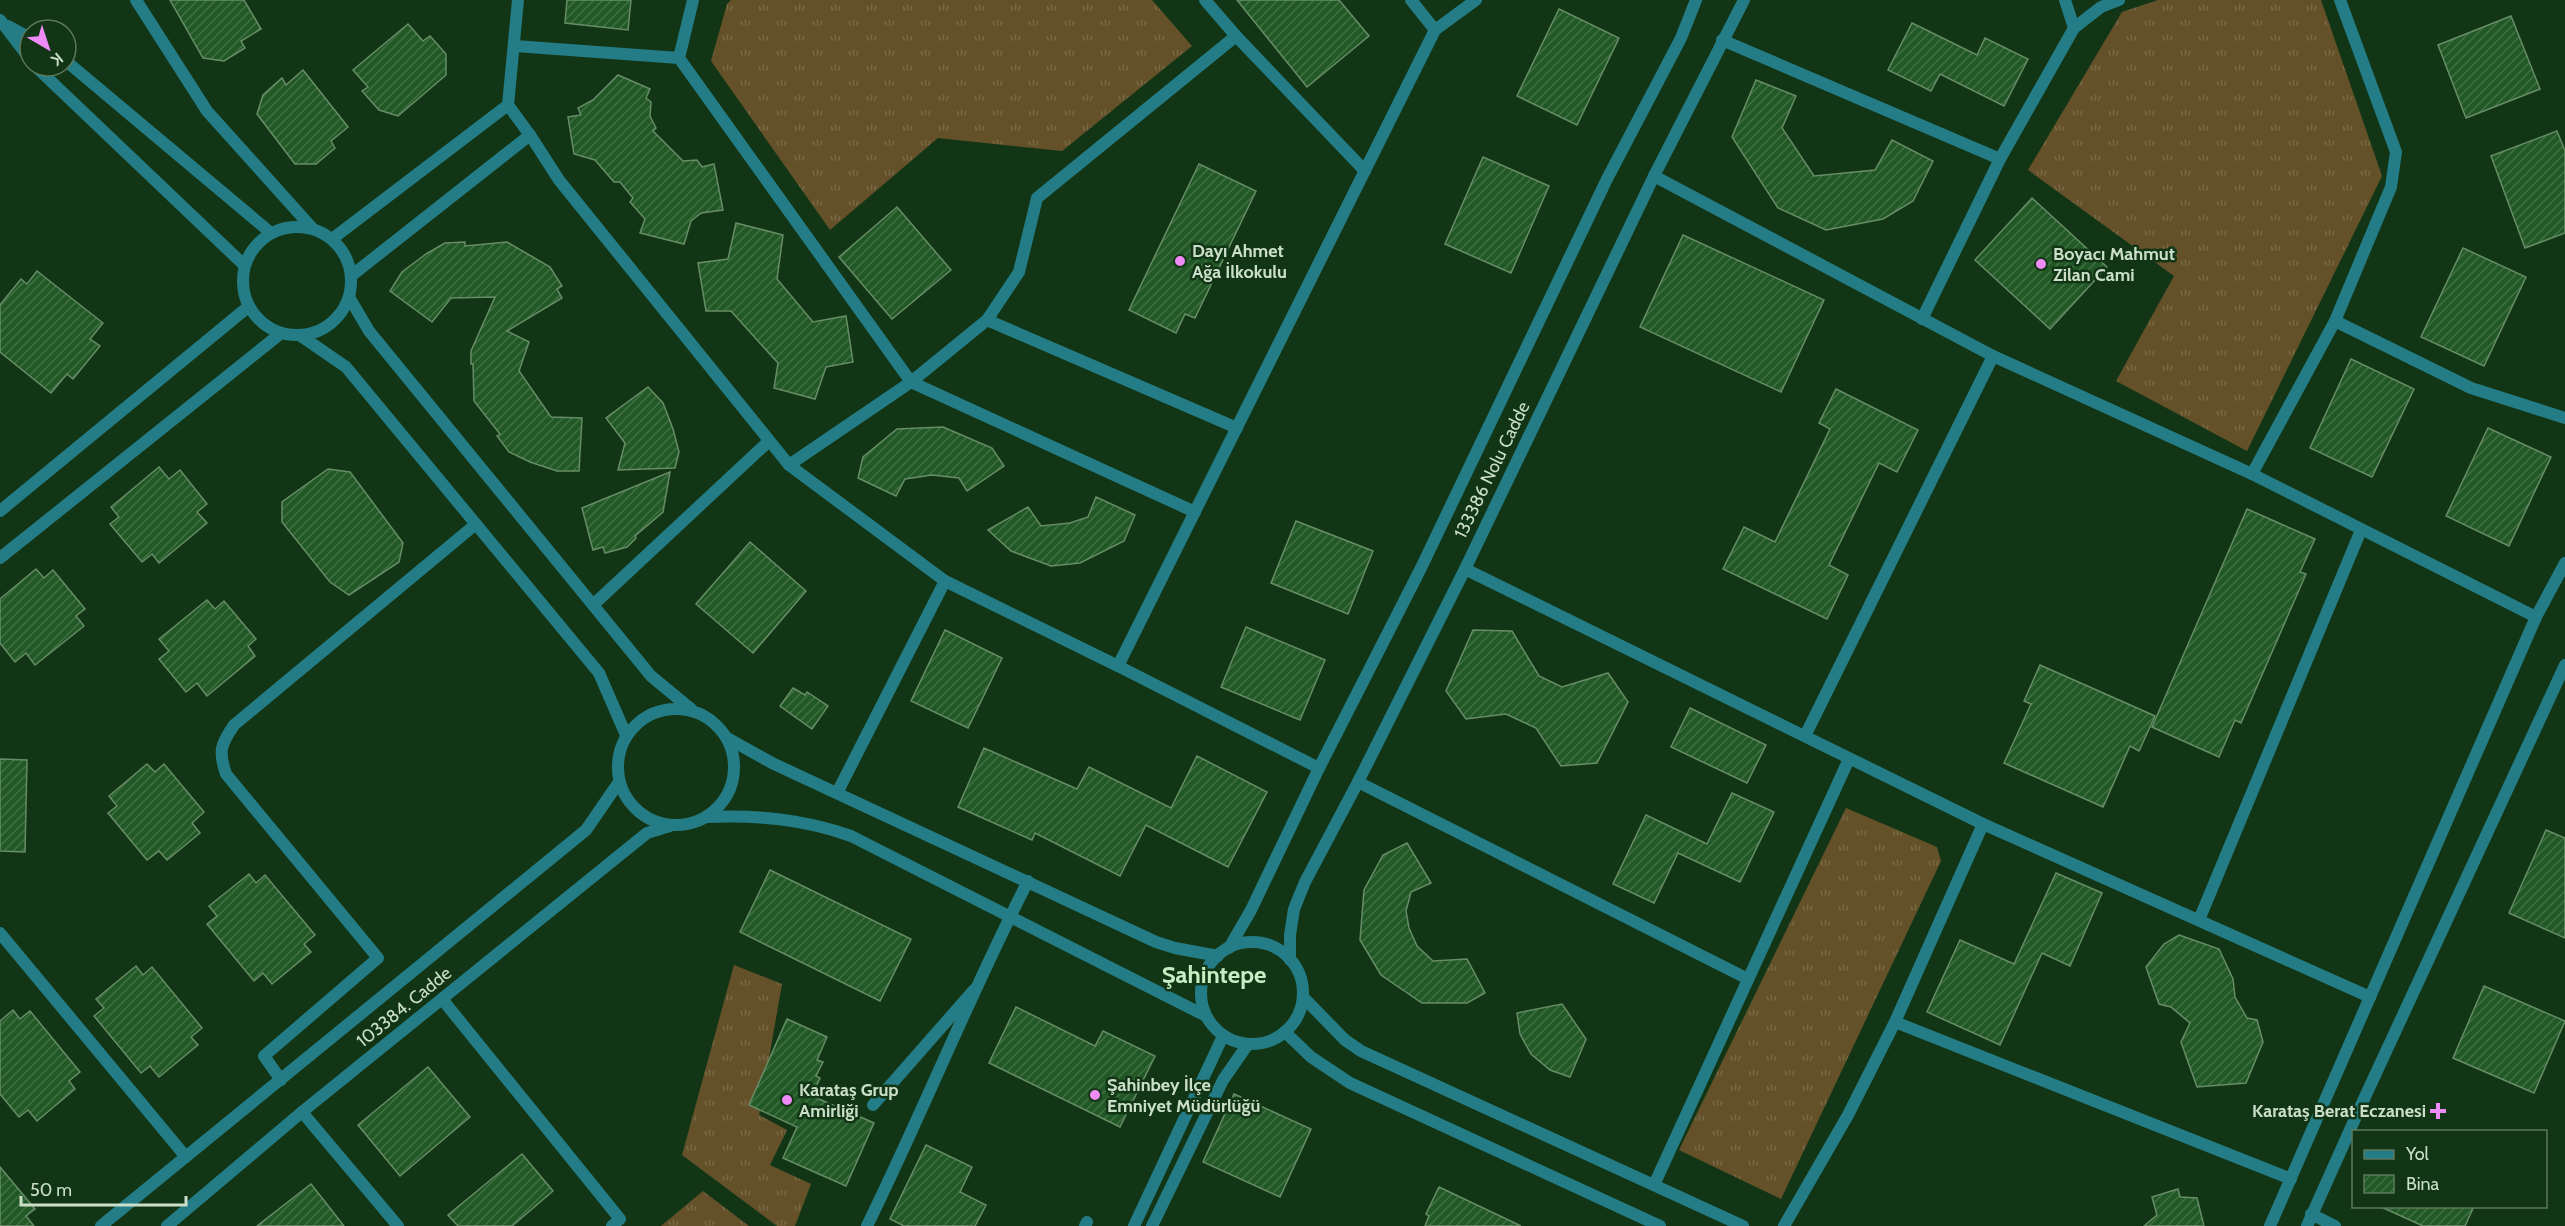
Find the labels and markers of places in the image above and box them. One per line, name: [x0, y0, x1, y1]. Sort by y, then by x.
place label: Dayı Ahmet Ağa İlkokulu: [1192, 240, 1287, 283]
place label: Boyacı Mahmut Zilan Cami: [2053, 243, 2175, 286]
marker: Dayı Ahmet Ağa İlkokulu: [1173, 254, 1187, 268]
marker: Boyacı Mahmut Zilan Cami: [2034, 257, 2048, 271]
place label: Şahinbey İlçe Emniyet Müdürlüğü: [1107, 1074, 1260, 1117]
place label: Karataş Grup Amirliği: [799, 1079, 899, 1122]
marker: Şahinbey İlçe Emniyet Müdürlüğü: [1088, 1088, 1102, 1102]
marker: Karataş Grup Amirliği: [780, 1093, 794, 1107]
place label: Karataş Berat Eczanesi: [2252, 1100, 2426, 1122]
marker: Karataş Berat Eczanesi: [2431, 1104, 2445, 1118]

